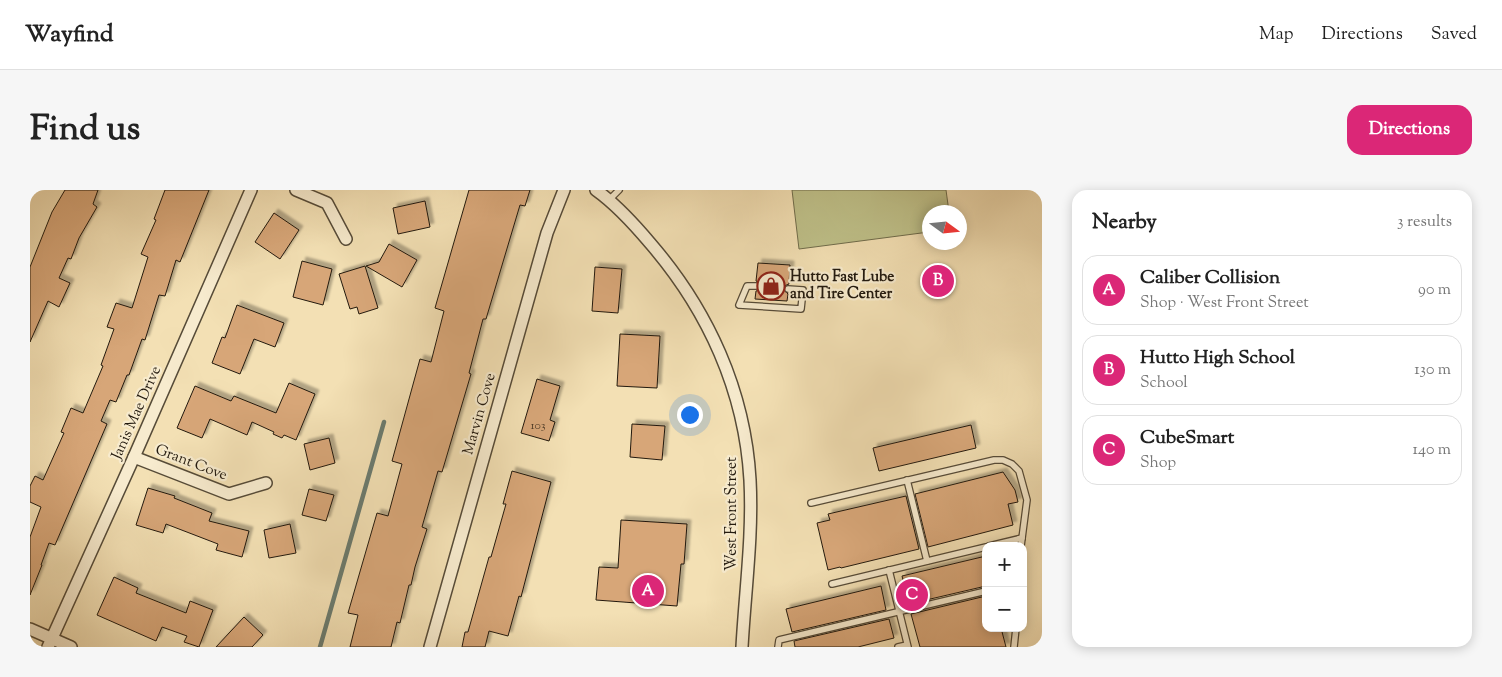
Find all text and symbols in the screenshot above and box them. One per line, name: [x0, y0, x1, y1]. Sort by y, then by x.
text: Wayfind: [25, 18, 113, 52]
text: Map: [1259, 22, 1294, 48]
text: Directions: [1322, 22, 1403, 48]
text: Saved: [1431, 22, 1477, 48]
text: Find us: [30, 105, 140, 156]
button: Directions: [1347, 105, 1472, 155]
north arrow: [922, 205, 967, 250]
text: Nearby: [1092, 208, 1157, 238]
text: 3 results: [1397, 211, 1452, 234]
pin: B: [922, 262, 954, 300]
text: Caliber Collision: [1140, 265, 1280, 292]
place label: Hutto Fast Lube and Tire Center: [790, 267, 894, 305]
shop icon: Hutto Fast Lube and Tire Center: [756, 271, 786, 301]
text: A: [1103, 279, 1116, 302]
text: 90 m: [1418, 279, 1451, 302]
text: Shop · West Front Street: [1140, 292, 1309, 315]
text: Hutto High School: [1140, 345, 1295, 372]
text: B: [1104, 359, 1114, 382]
text: 130 m: [1414, 359, 1451, 382]
street label: Janis Mae Drive: [107, 363, 167, 464]
street label: Marvin Cove: [458, 371, 502, 457]
text: School: [1140, 372, 1188, 395]
your location: [677, 402, 703, 428]
house number: 103: [530, 417, 546, 435]
text: CubeSmart: [1140, 425, 1234, 452]
text: C: [1103, 439, 1115, 462]
text: 140 m: [1413, 439, 1451, 462]
street label: Grant Cove: [152, 440, 230, 486]
text: Shop: [1140, 452, 1176, 475]
street label: West Front Street: [722, 457, 743, 571]
map controls: [982, 542, 1027, 632]
button: +: [982, 542, 1027, 587]
pin: A: [632, 572, 664, 610]
pin: C: [896, 576, 928, 614]
button: −: [982, 587, 1027, 632]

